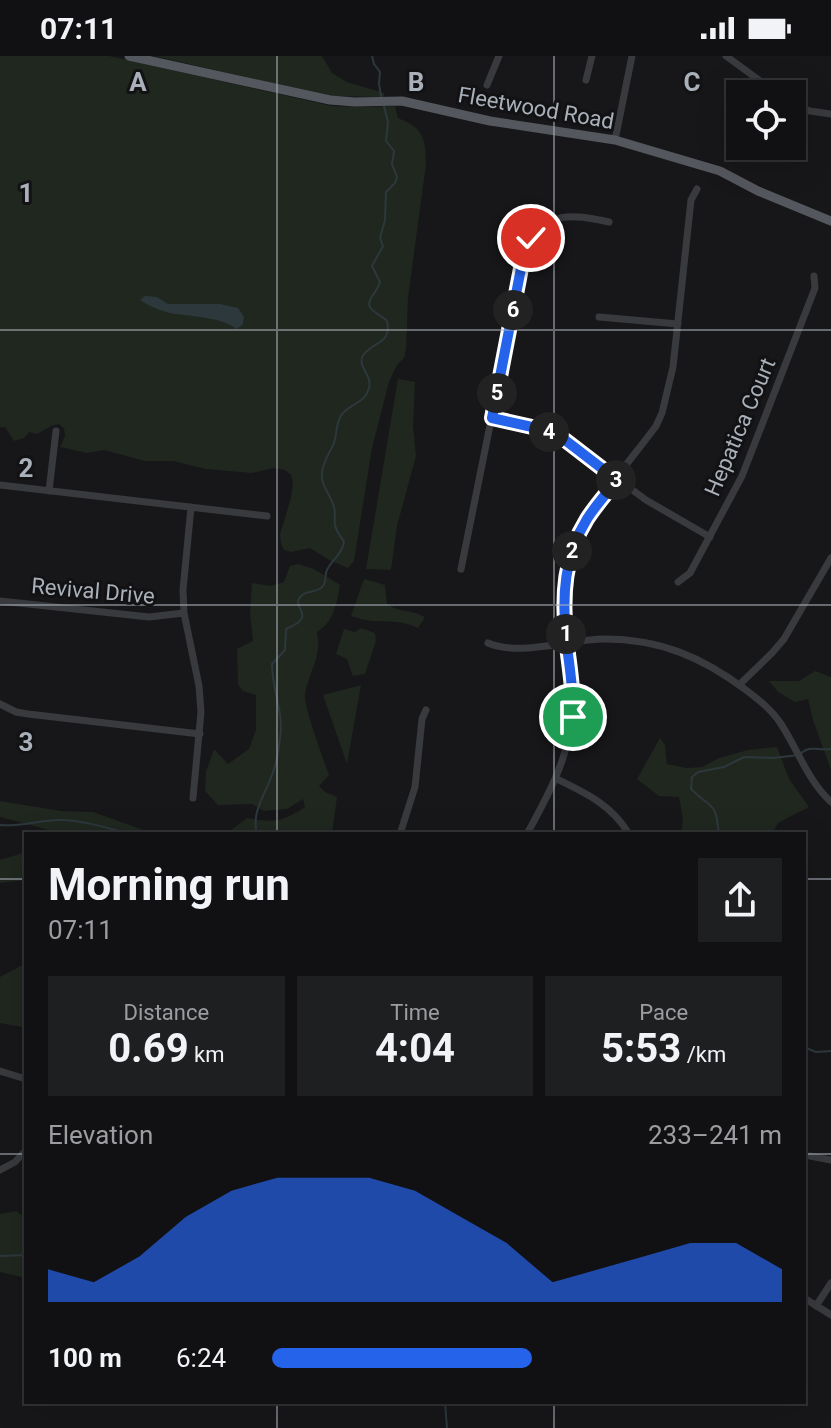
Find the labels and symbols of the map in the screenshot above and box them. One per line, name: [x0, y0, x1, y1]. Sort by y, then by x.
text: A: [129, 67, 147, 97]
text: B: [408, 67, 424, 97]
text: C: [683, 67, 701, 97]
street label: Fleetwood Road: [456, 82, 616, 134]
text: 1: [19, 178, 33, 208]
pin: [497, 204, 565, 272]
pin: 6: [493, 290, 533, 330]
street label: Hepatica Court: [700, 354, 780, 500]
pin: 5: [477, 373, 517, 413]
pin: 4: [529, 412, 569, 452]
text: 2: [19, 453, 33, 483]
pin: 3: [596, 460, 636, 500]
pin: 2: [552, 531, 592, 571]
street label: Revival Drive: [30, 573, 156, 609]
pin: 1: [546, 614, 586, 654]
pin: [539, 683, 607, 751]
text: 3: [19, 727, 33, 757]

